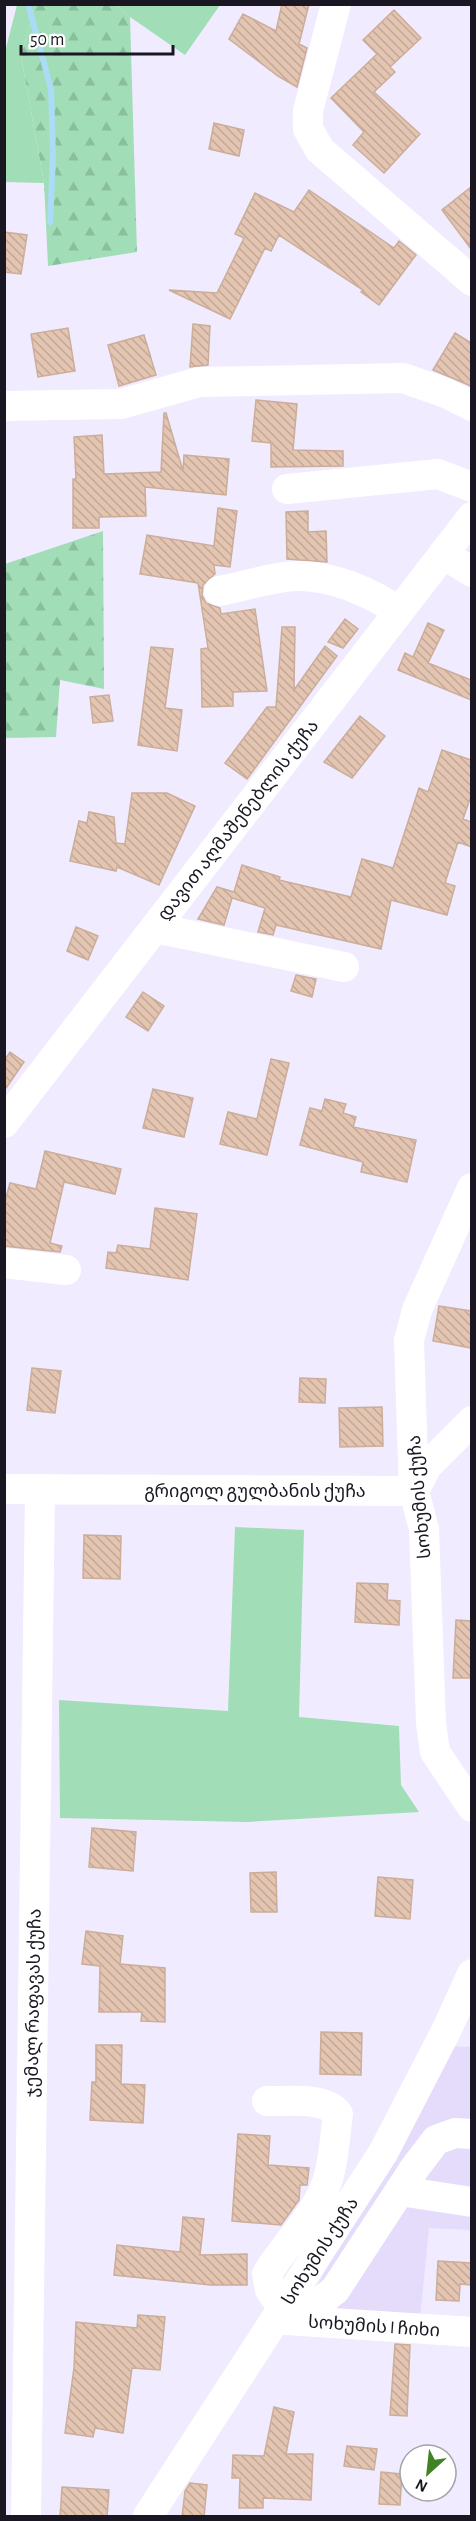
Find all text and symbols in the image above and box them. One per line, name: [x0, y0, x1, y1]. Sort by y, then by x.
scale bar: [21, 18, 172, 56]
text: 50 m: [30, 31, 64, 49]
street label: დავით აღმაშენებლის ქუჩა: [155, 717, 323, 925]
street label: სოხუმის ქუჩა: [406, 1434, 435, 1560]
street label: გრიგოლ გულბანის ქუჩა: [144, 1482, 366, 1502]
street label: ჯემალ რაფავას ქუჩა: [22, 1908, 46, 2098]
street label: სოხუმის ქუჩა: [280, 2195, 363, 2309]
street label: სოხუმის I ჩიხი: [307, 2313, 440, 2342]
north arrow: [398, 2443, 458, 2503]
text: N: [413, 2476, 430, 2495]

